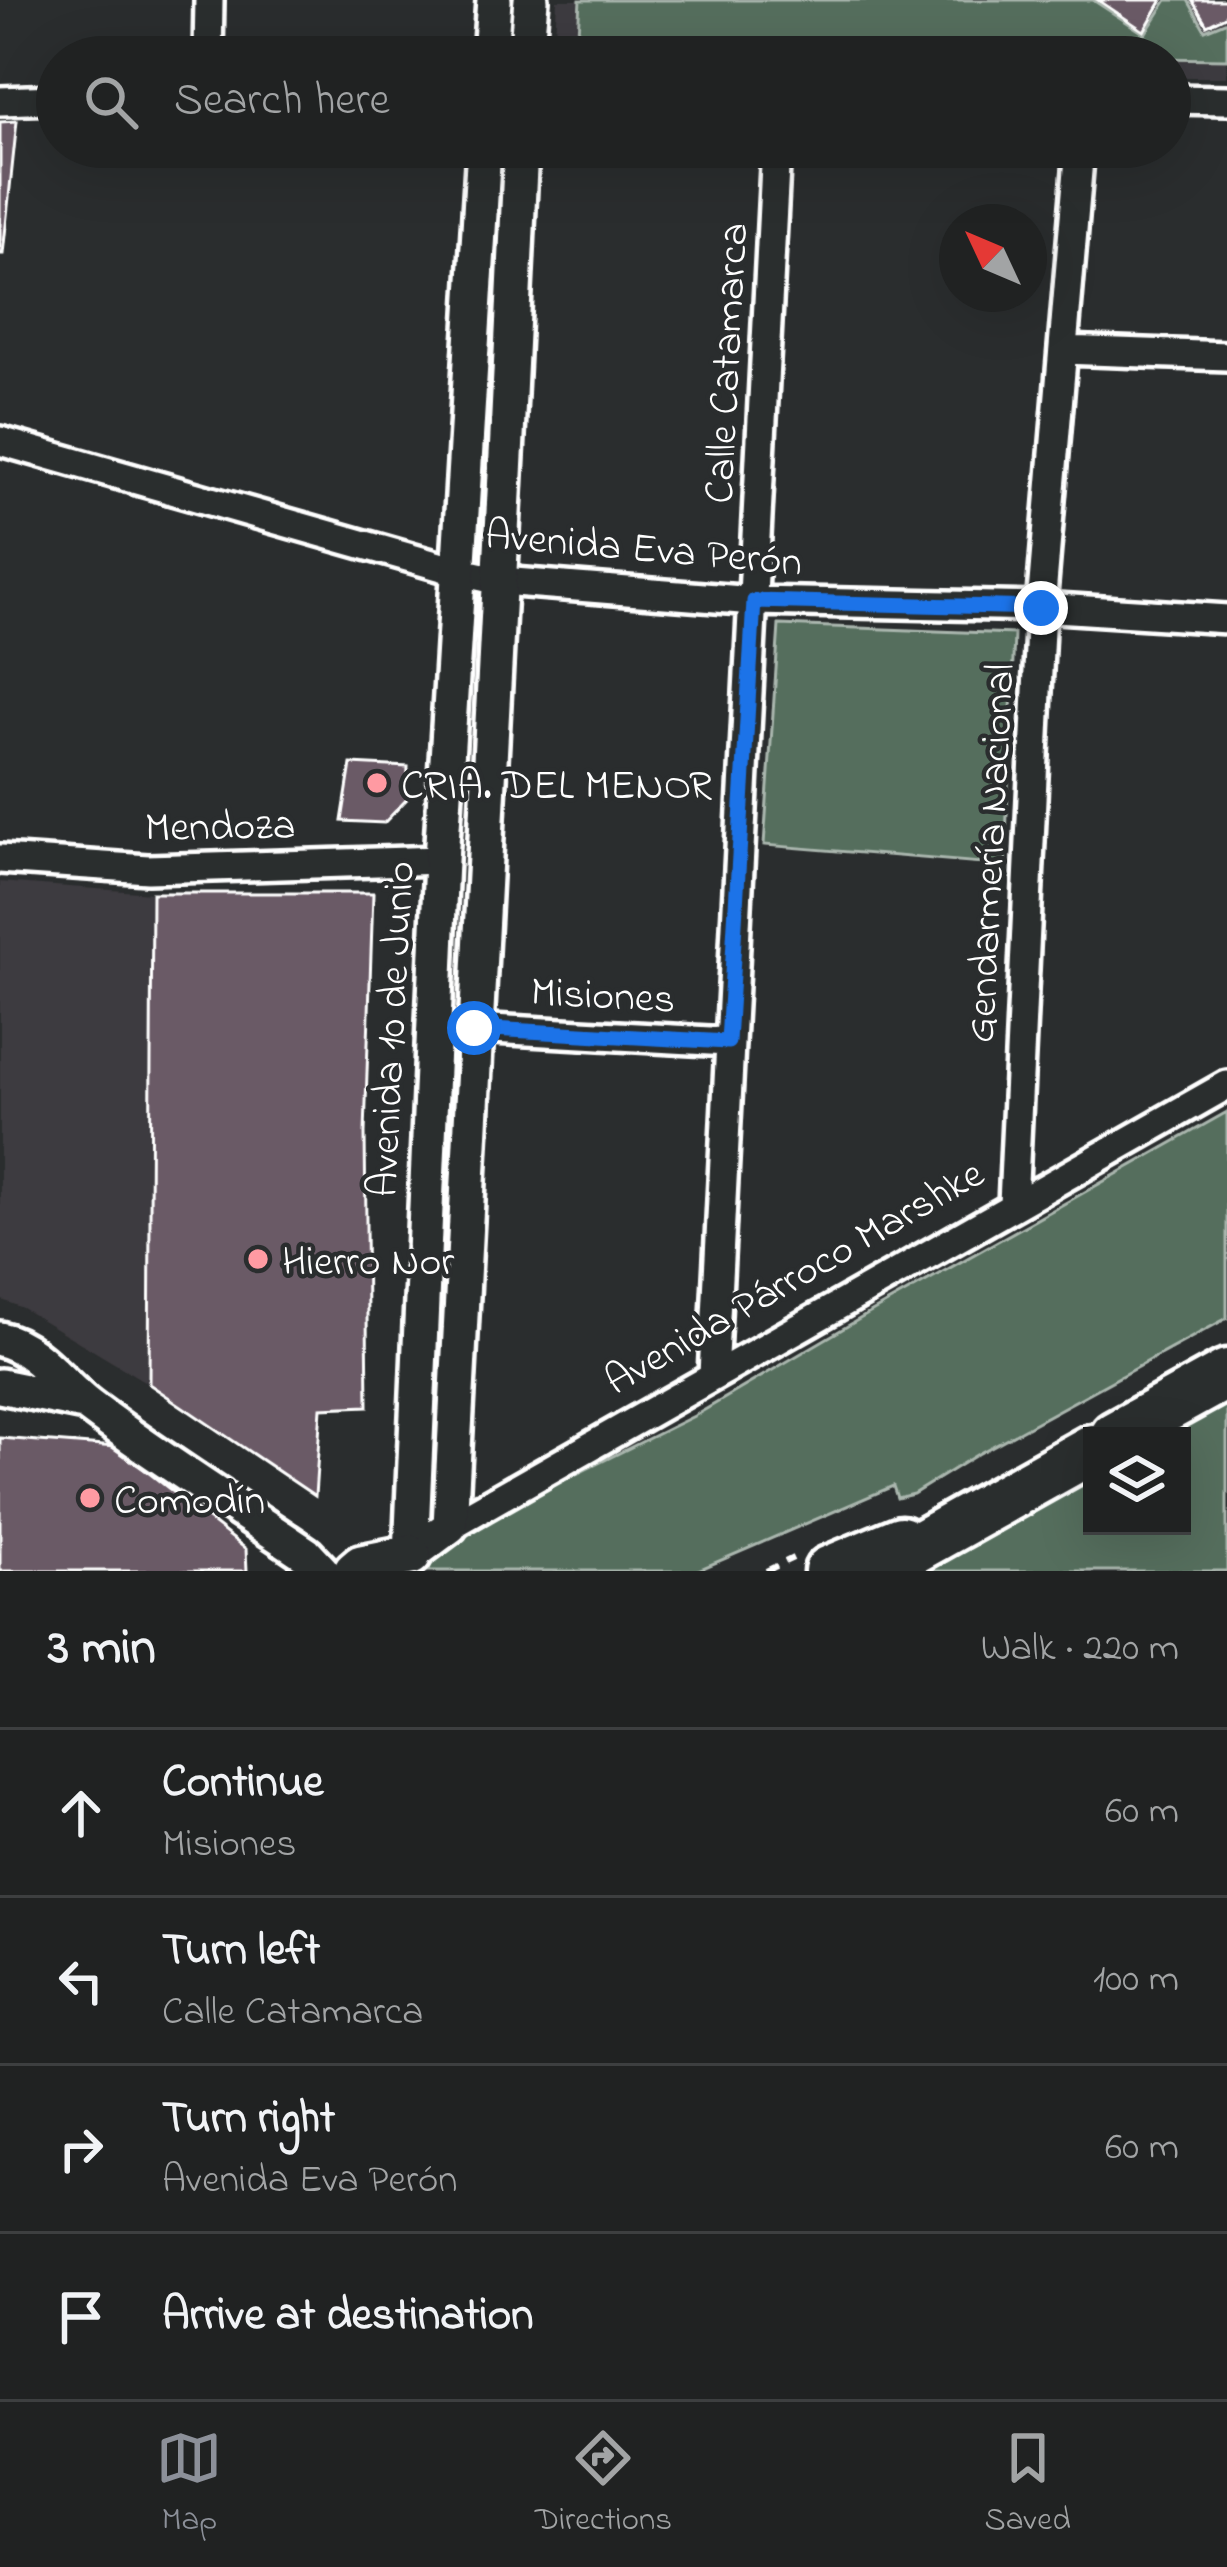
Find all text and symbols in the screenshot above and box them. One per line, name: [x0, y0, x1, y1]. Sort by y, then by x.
search box: [36, 36, 1191, 168]
icon: search: [78, 69, 144, 135]
text: Search here: [174, 69, 390, 135]
north arrow: [939, 204, 1047, 312]
street label: Calle Catamarca: [691, 221, 766, 505]
street label: Avenida Eva Perón: [482, 506, 805, 595]
route end: [1014, 581, 1068, 635]
street label: Gendarmería Nacional: [952, 662, 1033, 1045]
place label: CRIA. DEL MENOR: [401, 757, 713, 818]
marker: CRIA. DEL MENOR: [364, 770, 390, 796]
street label: Mendoza: [144, 797, 296, 860]
street label: Avenida 10 de Junio: [354, 860, 433, 1199]
street label: Misiones: [529, 963, 677, 1032]
route start: [447, 1001, 501, 1055]
street label: Avenida Párroco Marshke: [594, 1145, 996, 1413]
place label: Hierro Nor: [282, 1233, 455, 1294]
marker: Hierro Nor: [245, 1246, 271, 1272]
map controls: [1083, 1427, 1191, 1535]
button: layers: [1083, 1427, 1191, 1535]
place label: Comodín: [114, 1472, 265, 1533]
marker: Comodín: [77, 1485, 103, 1511]
text: 3 min: [48, 1612, 156, 1687]
text: Walk · 220 m: [981, 1621, 1179, 1678]
text: Continue: [162, 1751, 323, 1817]
icon: ahead: [48, 1780, 114, 1846]
text: 60 m: [1105, 1784, 1179, 1841]
text: Misiones: [162, 1817, 296, 1874]
text: Turn left: [162, 1919, 320, 1985]
icon: left: [48, 1948, 114, 2014]
text: 100 m: [1093, 1952, 1179, 2009]
text: Calle Catamarca: [162, 1985, 423, 2042]
text: Turn right: [162, 2087, 335, 2153]
icon: right: [48, 2116, 114, 2182]
text: 60 m: [1105, 2120, 1179, 2177]
text: Avenida Eva Perón: [162, 2153, 458, 2210]
icon: arrive: [48, 2284, 114, 2350]
text: Arrive at destination: [162, 2284, 533, 2350]
tab: Map: [156, 2425, 222, 2545]
tab: Directions: [535, 2425, 672, 2545]
tab: Saved: [985, 2425, 1071, 2545]

